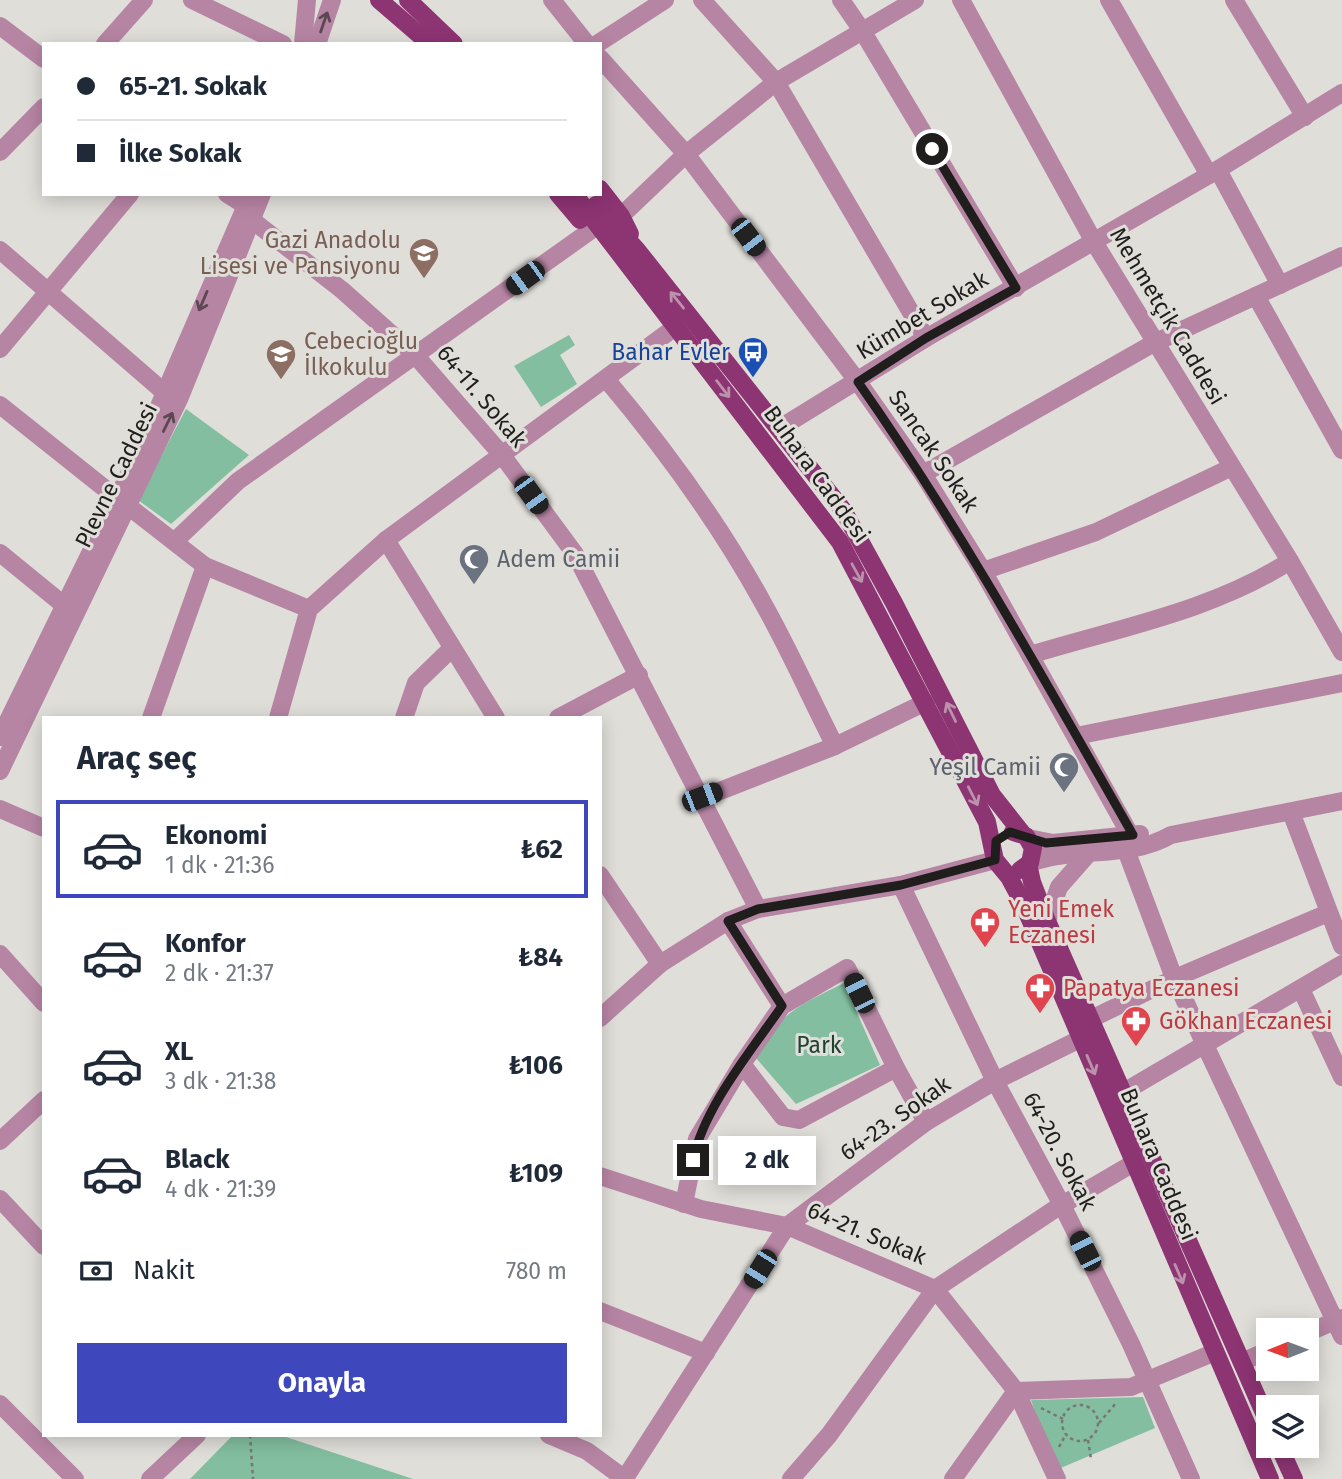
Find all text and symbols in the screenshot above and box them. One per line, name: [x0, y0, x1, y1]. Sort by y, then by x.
one-way arrow: [319, 11, 331, 33]
text: 65-21. Sokak: [119, 71, 267, 102]
route start: [916, 133, 948, 165]
text: İlke Sokak: [119, 138, 242, 169]
car: [727, 214, 770, 260]
street label: Mehmetçik Caddesi: [1104, 222, 1232, 410]
place label: Gazi Anadolu Lisesi ve Pansiyonu: [200, 226, 401, 280]
school or university icon: Gazi Anadolu Lisesi ve Pansiyonu: [407, 236, 441, 280]
car: [502, 257, 549, 299]
street label: Kümbet Sokak: [851, 265, 993, 365]
one-way arrow: [195, 290, 208, 311]
one-way arrow: [669, 291, 684, 309]
place label: Cebecioğlu İlkokulu: [304, 327, 418, 381]
bus stop icon: Bahar Evler: [736, 335, 770, 379]
school or university icon: Cebecioğlu İlkokulu: [264, 337, 298, 381]
place label: Bahar Evler: [611, 338, 730, 366]
street label: 64-11. Sokak: [431, 339, 533, 453]
one-way arrow: [715, 380, 730, 398]
street label: Sancak Sokak: [883, 385, 985, 518]
street label: Plevne Caddesi: [69, 398, 163, 552]
street label: Buhara Caddesi: [758, 400, 876, 548]
one-way arrow: [161, 412, 175, 433]
car: [511, 472, 552, 518]
mosque icon: Adem Camii: [457, 542, 491, 586]
place label: Adem Camii: [497, 545, 620, 573]
one-way arrow: [851, 562, 864, 583]
one-way arrow: [943, 702, 957, 723]
text: Araç seç: [77, 739, 197, 777]
mosque icon: Yeşil Camii: [1047, 750, 1081, 794]
place label: Yeşil Camii: [929, 753, 1041, 781]
car: [679, 780, 726, 814]
one-way arrow: [967, 785, 981, 806]
icon: car: [81, 818, 144, 881]
text: Ekonomi: [165, 820, 267, 851]
text: ₺62: [521, 834, 563, 865]
text: 1 dk · 21:36: [165, 851, 275, 879]
place label: Yeni Emek Eczanesi: [1008, 895, 1114, 949]
pharmacy icon: Yeni Emek Eczanesi: [968, 905, 1002, 949]
icon: car: [81, 926, 144, 989]
text: Konfor: [165, 928, 246, 959]
text: ₺84: [518, 942, 563, 973]
text: 2 dk · 21:37: [165, 959, 274, 987]
car: [841, 970, 878, 1016]
pharmacy icon: Papatya Eczanesi: [1023, 971, 1057, 1015]
place label: Papatya Eczanesi: [1063, 974, 1240, 1002]
pharmacy icon: Gökhan Eczanesi: [1119, 1004, 1153, 1048]
place label: Gökhan Eczanesi: [1159, 1007, 1333, 1035]
park label: Park: [796, 1031, 842, 1059]
icon: car: [81, 1034, 144, 1097]
text: XL: [165, 1036, 193, 1067]
text: ₺106: [508, 1050, 563, 1081]
one-way arrow: [1085, 1053, 1098, 1075]
text: 3 dk · 21:38: [165, 1067, 276, 1095]
street label: 64-23. Sokak: [834, 1070, 956, 1166]
street label: Buhara Caddesi: [1114, 1084, 1204, 1244]
street label: 64-20. Sokak: [1017, 1087, 1103, 1215]
callout: 2 dk: [718, 1136, 816, 1184]
icon: car: [81, 1142, 144, 1205]
text: Black: [165, 1144, 230, 1175]
route end: [677, 1144, 709, 1176]
text: 2 dk: [745, 1146, 789, 1174]
text: ₺109: [509, 1158, 563, 1189]
text: 4 dk · 21:39: [165, 1175, 276, 1203]
street label: 64-21. Sokak: [803, 1195, 931, 1271]
car: [1067, 1228, 1104, 1274]
car: [740, 1246, 781, 1292]
icon: cash: [77, 1252, 115, 1290]
text: Nakit: [133, 1255, 195, 1286]
text: 780 m: [506, 1257, 567, 1285]
one-way arrow: [1174, 1263, 1187, 1284]
north arrow: [1256, 1318, 1320, 1381]
map controls: [1256, 1318, 1319, 1458]
button: Onayla: [77, 1343, 567, 1423]
button: layers: [1256, 1395, 1319, 1458]

